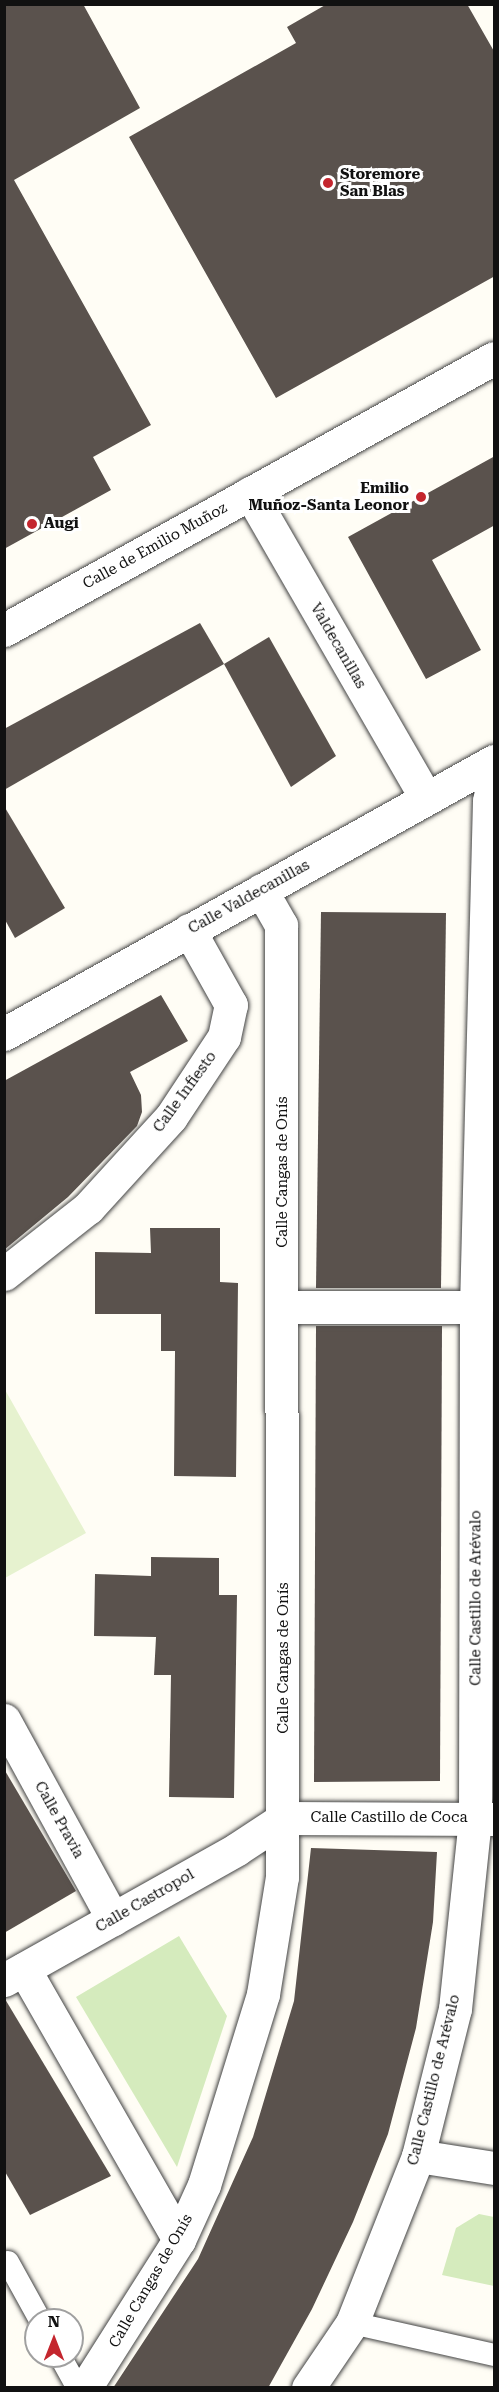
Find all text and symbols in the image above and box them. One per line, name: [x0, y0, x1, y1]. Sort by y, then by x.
place label: Storemore San Blas: [340, 165, 420, 200]
marker: Storemore San Blas: [321, 176, 335, 190]
place label: Emilio Muñoz-Santa Leonor: [248, 479, 409, 514]
marker: Emilio Muñoz-Santa Leonor: [414, 490, 428, 504]
street label: Calle de Emilio Muñoz: [80, 499, 230, 593]
place label: Augi: [44, 515, 79, 533]
marker: Augi: [25, 517, 39, 531]
street label: Valdecanillas: [306, 600, 370, 692]
street label: Calle Valdecanillas: [185, 856, 313, 938]
street label: Calle Infiesto: [150, 1048, 220, 1136]
street label: Calle Cangas de Onís: [274, 1096, 292, 1248]
street label: Calle Castillo de Arévalo: [467, 1510, 485, 1686]
street label: Calle Cangas de Onís: [275, 1582, 293, 1734]
street label: Calle Pravia: [30, 1778, 88, 1862]
street label: Calle Castillo de Coca: [310, 1809, 468, 1827]
street label: Calle Castropol: [93, 1866, 197, 1936]
street label: Calle Castillo de Arévalo: [404, 1993, 464, 2167]
street label: Calle Cangas de Onís: [105, 2211, 197, 2351]
north arrow: [24, 2308, 84, 2368]
text: N: [48, 2312, 60, 2331]

